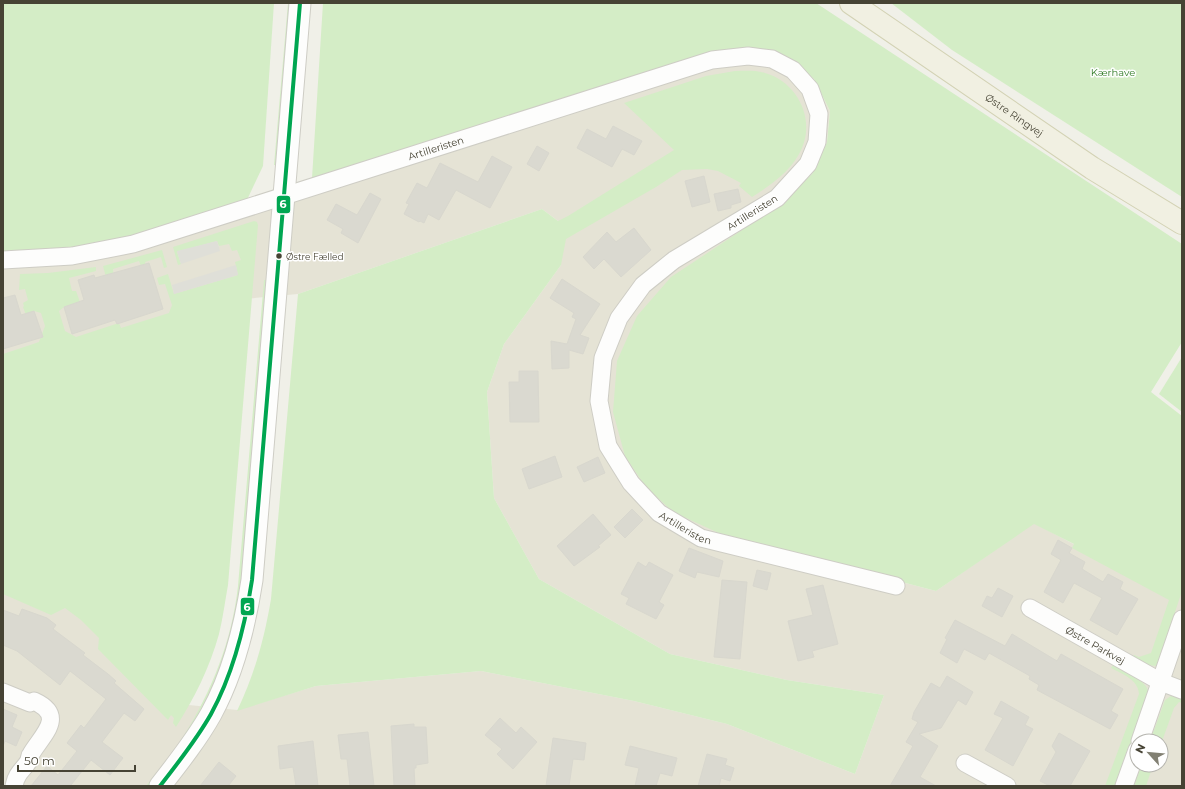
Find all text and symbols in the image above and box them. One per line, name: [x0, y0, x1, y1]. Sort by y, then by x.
park label: Kærhave: [1091, 66, 1135, 79]
street label: Østre Ringvej: [983, 91, 1046, 140]
street label: Artilleristen: [406, 133, 465, 163]
street label: Artilleristen: [724, 192, 780, 233]
line badge: 6: [276, 195, 291, 214]
text: 6: [279, 197, 287, 211]
marker: Østre Fælled: [274, 251, 284, 261]
place label: Østre Fælled: [286, 251, 344, 262]
street label: Artilleristen: [657, 509, 713, 547]
line badge: 6: [240, 597, 255, 616]
text: 6: [243, 600, 251, 614]
street label: Østre Parkvej: [1063, 623, 1127, 667]
north arrow: [1129, 733, 1169, 773]
text: N: [1132, 741, 1148, 756]
scale bar: [18, 747, 135, 773]
text: 50 m: [24, 753, 55, 768]

